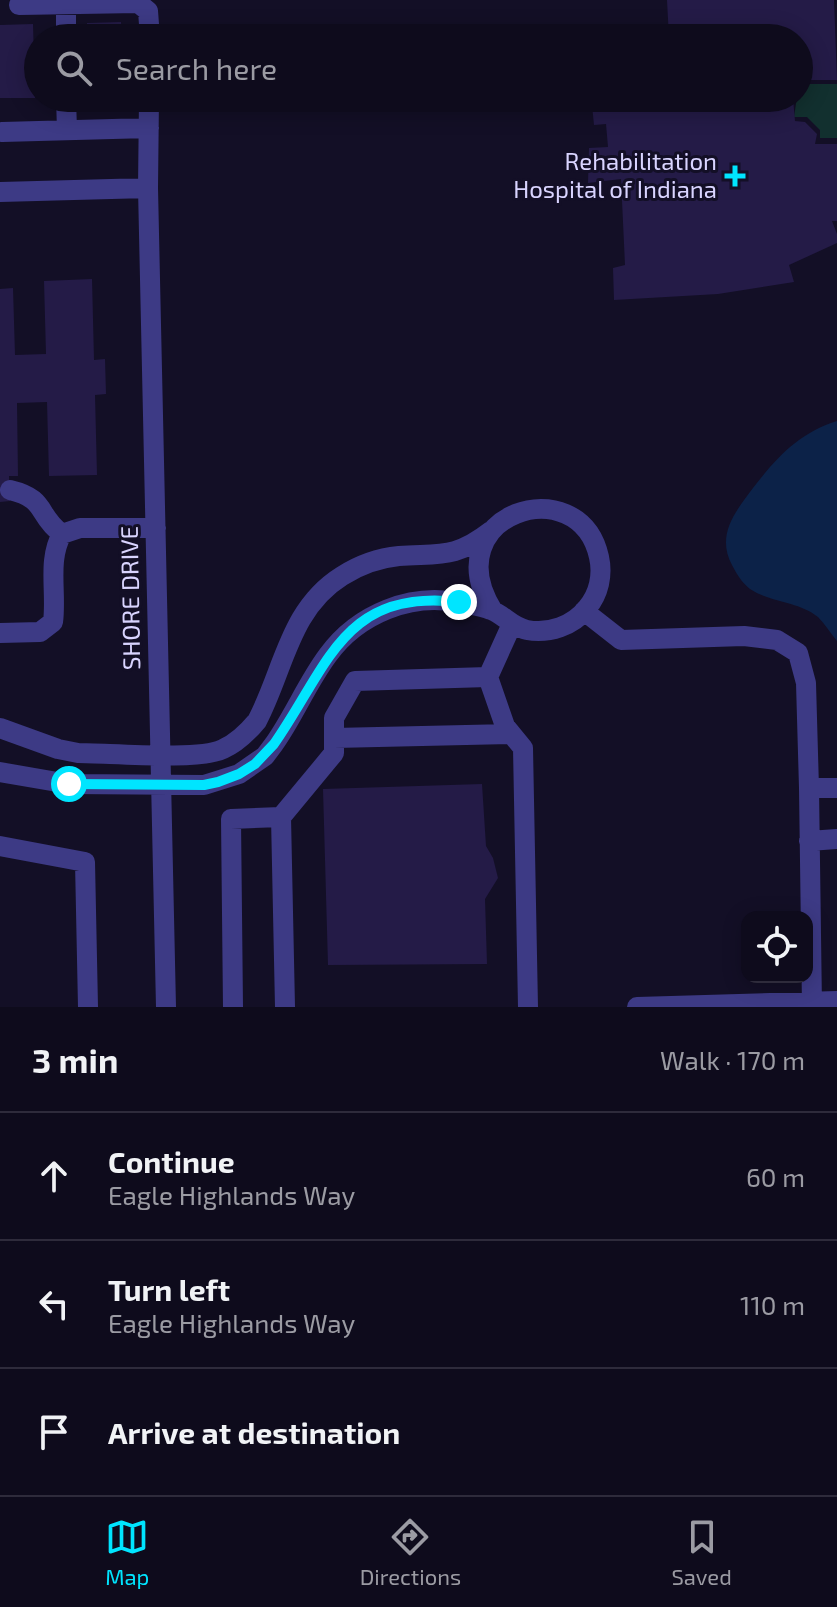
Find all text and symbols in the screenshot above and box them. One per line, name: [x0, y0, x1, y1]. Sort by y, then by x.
search box: [24, 24, 813, 112]
icon: search: [52, 46, 96, 90]
text: Search here: [116, 50, 277, 86]
place label: Rehabilitation Hospital of Indiana: [513, 146, 717, 203]
marker: Rehabilitation Hospital of Indiana: [724, 165, 746, 187]
street label: SHORE DRIVE: [114, 526, 145, 670]
route end: [441, 584, 477, 620]
route start: [51, 766, 87, 802]
map controls: [741, 911, 813, 983]
button: locate: [741, 911, 813, 983]
text: 3 min: [32, 1039, 118, 1080]
text: Walk · 170 m: [660, 1044, 805, 1075]
text: Continue: [108, 1143, 235, 1179]
icon: ahead: [32, 1154, 76, 1198]
text: 60 m: [746, 1161, 805, 1192]
text: Eagle Highlands Way: [108, 1179, 355, 1210]
text: Turn left: [108, 1271, 230, 1307]
icon: left: [32, 1282, 76, 1326]
text: 110 m: [740, 1289, 805, 1320]
text: Eagle Highlands Way: [108, 1307, 355, 1338]
icon: arrive: [32, 1410, 76, 1454]
text: Arrive at destination: [108, 1414, 400, 1450]
tab: Map: [105, 1515, 149, 1589]
tab: Directions: [360, 1515, 461, 1589]
tab: Saved: [671, 1515, 732, 1589]

